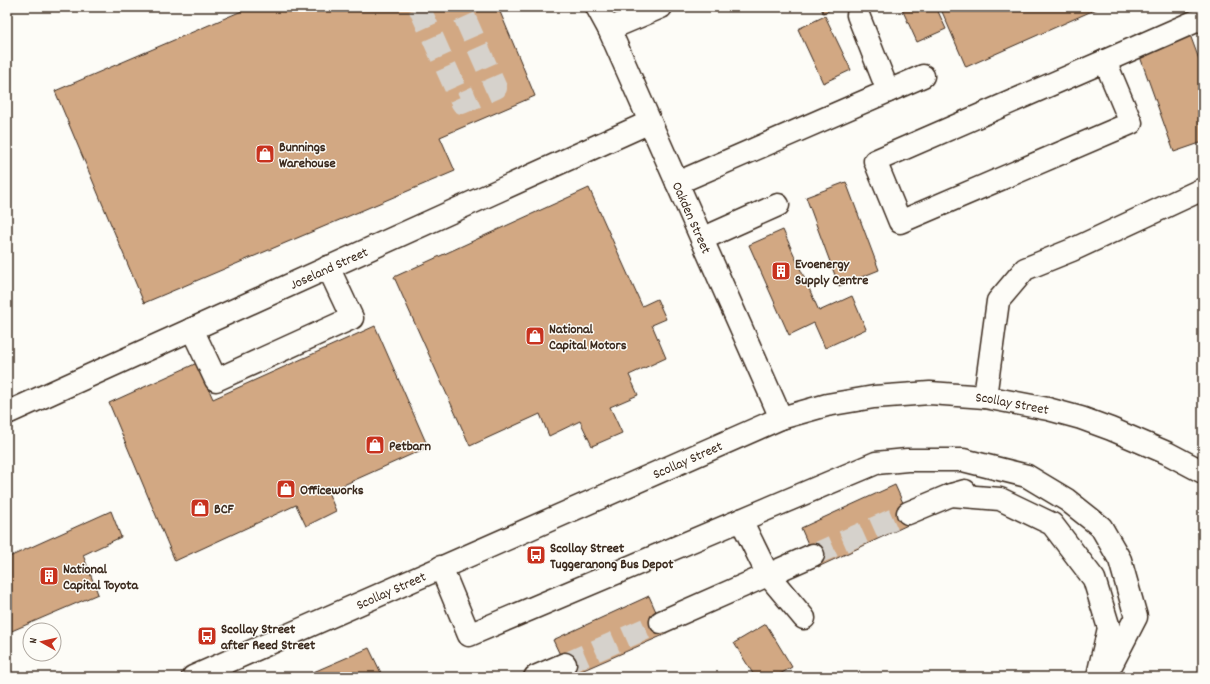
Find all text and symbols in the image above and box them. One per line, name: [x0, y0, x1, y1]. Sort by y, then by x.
place label: Bunnings Warehouse: [279, 138, 336, 174]
shop icon: Bunnings Warehouse: [254, 143, 276, 165]
street label: Oakden Street: [666, 179, 715, 257]
street label: Joseland Street: [287, 243, 372, 296]
place label: Evoenergy Supply Centre: [795, 255, 868, 291]
building icon: Evoenergy Supply Centre: [770, 260, 792, 282]
place label: National Capital Motors: [549, 320, 627, 356]
shop icon: National Capital Motors: [524, 325, 546, 347]
street label: Scollay Street: [975, 388, 1050, 421]
shop icon: Petbarn: [364, 434, 386, 456]
place label: Petbarn: [389, 437, 432, 457]
street label: Scollay Street: [650, 437, 726, 485]
shop icon: Officeworks: [275, 478, 297, 500]
place label: Officeworks: [300, 481, 364, 501]
shop icon: BCF: [189, 497, 211, 519]
place label: BCF: [214, 500, 235, 520]
place label: Scollay Street Tuggeranong Bus Depot: [550, 539, 674, 575]
bus stop icon: Scollay Street Tuggeranong Bus Depot: [525, 544, 547, 566]
place label: National Capital Toyota: [63, 560, 139, 596]
building icon: National Capital Toyota: [38, 565, 60, 587]
street label: Scollay Street: [353, 568, 430, 616]
place label: Scollay Street after Reed Street: [221, 620, 316, 656]
north arrow: [22, 622, 62, 662]
bus stop icon: Scollay Street after Reed Street: [196, 625, 218, 647]
text: N: [26, 637, 42, 645]

